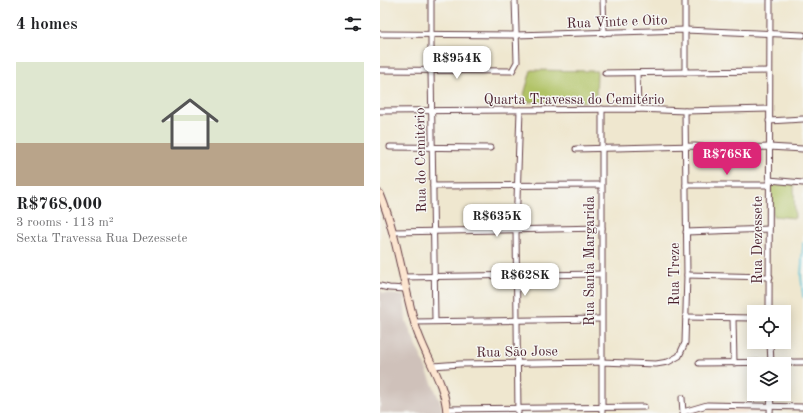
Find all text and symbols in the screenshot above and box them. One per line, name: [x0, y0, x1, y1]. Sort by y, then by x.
icon: filters: [342, 13, 364, 35]
street label: Rua Vinte e Oito: [566, 13, 668, 31]
text: 4 homes: [16, 16, 78, 33]
pin: R$954K: [424, 46, 490, 80]
text: R$954K: [432, 52, 482, 65]
icon: home: [154, 88, 226, 160]
street label: Quarta Travessa do Cemitério: [484, 93, 664, 107]
street label: Rua do Cemitério: [413, 107, 429, 213]
pin: R$768K: [694, 142, 760, 176]
text: R$768K: [702, 148, 752, 161]
text: R$768,000: [16, 196, 102, 213]
street label: Rua Santa Margarida: [583, 196, 597, 326]
street label: Rua Dezessete: [751, 196, 765, 284]
pin: R$635K: [464, 204, 530, 238]
text: R$635K: [472, 210, 522, 223]
text: 3 rooms · 113 m²: [16, 216, 114, 229]
text: Sexta Travessa Rua Dezessete: [16, 232, 188, 245]
street label: Rua Treze: [668, 242, 682, 306]
pin: R$628K: [492, 263, 558, 297]
text: R$628K: [500, 269, 550, 282]
map controls: [747, 305, 791, 401]
button: locate: [747, 305, 791, 349]
street label: Rua São Jose: [476, 344, 558, 360]
button: layers: [747, 357, 791, 401]

